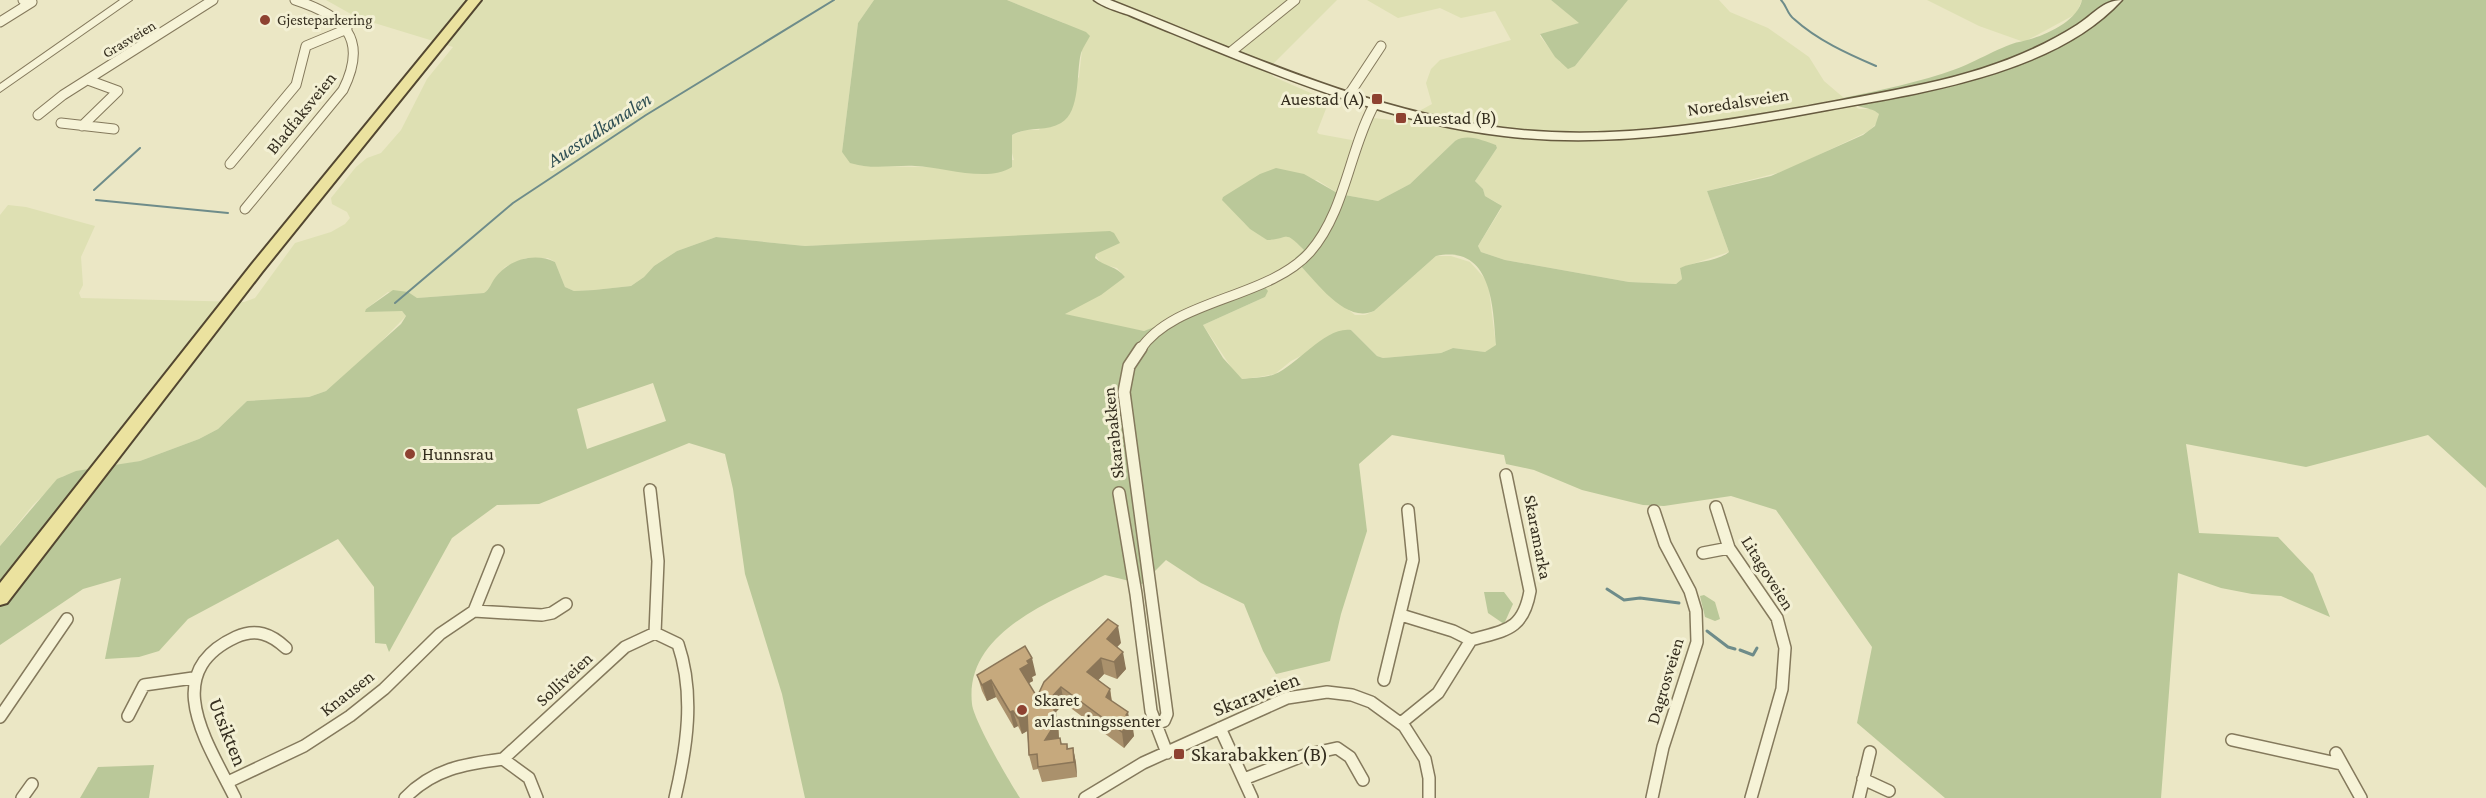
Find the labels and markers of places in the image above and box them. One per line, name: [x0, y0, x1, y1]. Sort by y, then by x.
place label: Gjesteparkering: [277, 12, 372, 29]
marker: Gjesteparkering: [258, 13, 272, 27]
place label: Auestad (A): [1281, 89, 1365, 110]
marker: Auestad (A): [1370, 92, 1384, 106]
place label: Auestad (B): [1413, 108, 1497, 129]
marker: Auestad (B): [1394, 111, 1408, 125]
place label: Hunnsrau: [422, 444, 494, 464]
marker: Hunnsrau: [403, 447, 417, 461]
place label: Skaret avlastningssenter: [1034, 690, 1162, 731]
marker: Skaret avlastningssenter: [1015, 703, 1029, 717]
place label: Skarabakken (B): [1191, 742, 1328, 766]
marker: Skarabakken (B): [1172, 747, 1186, 761]

